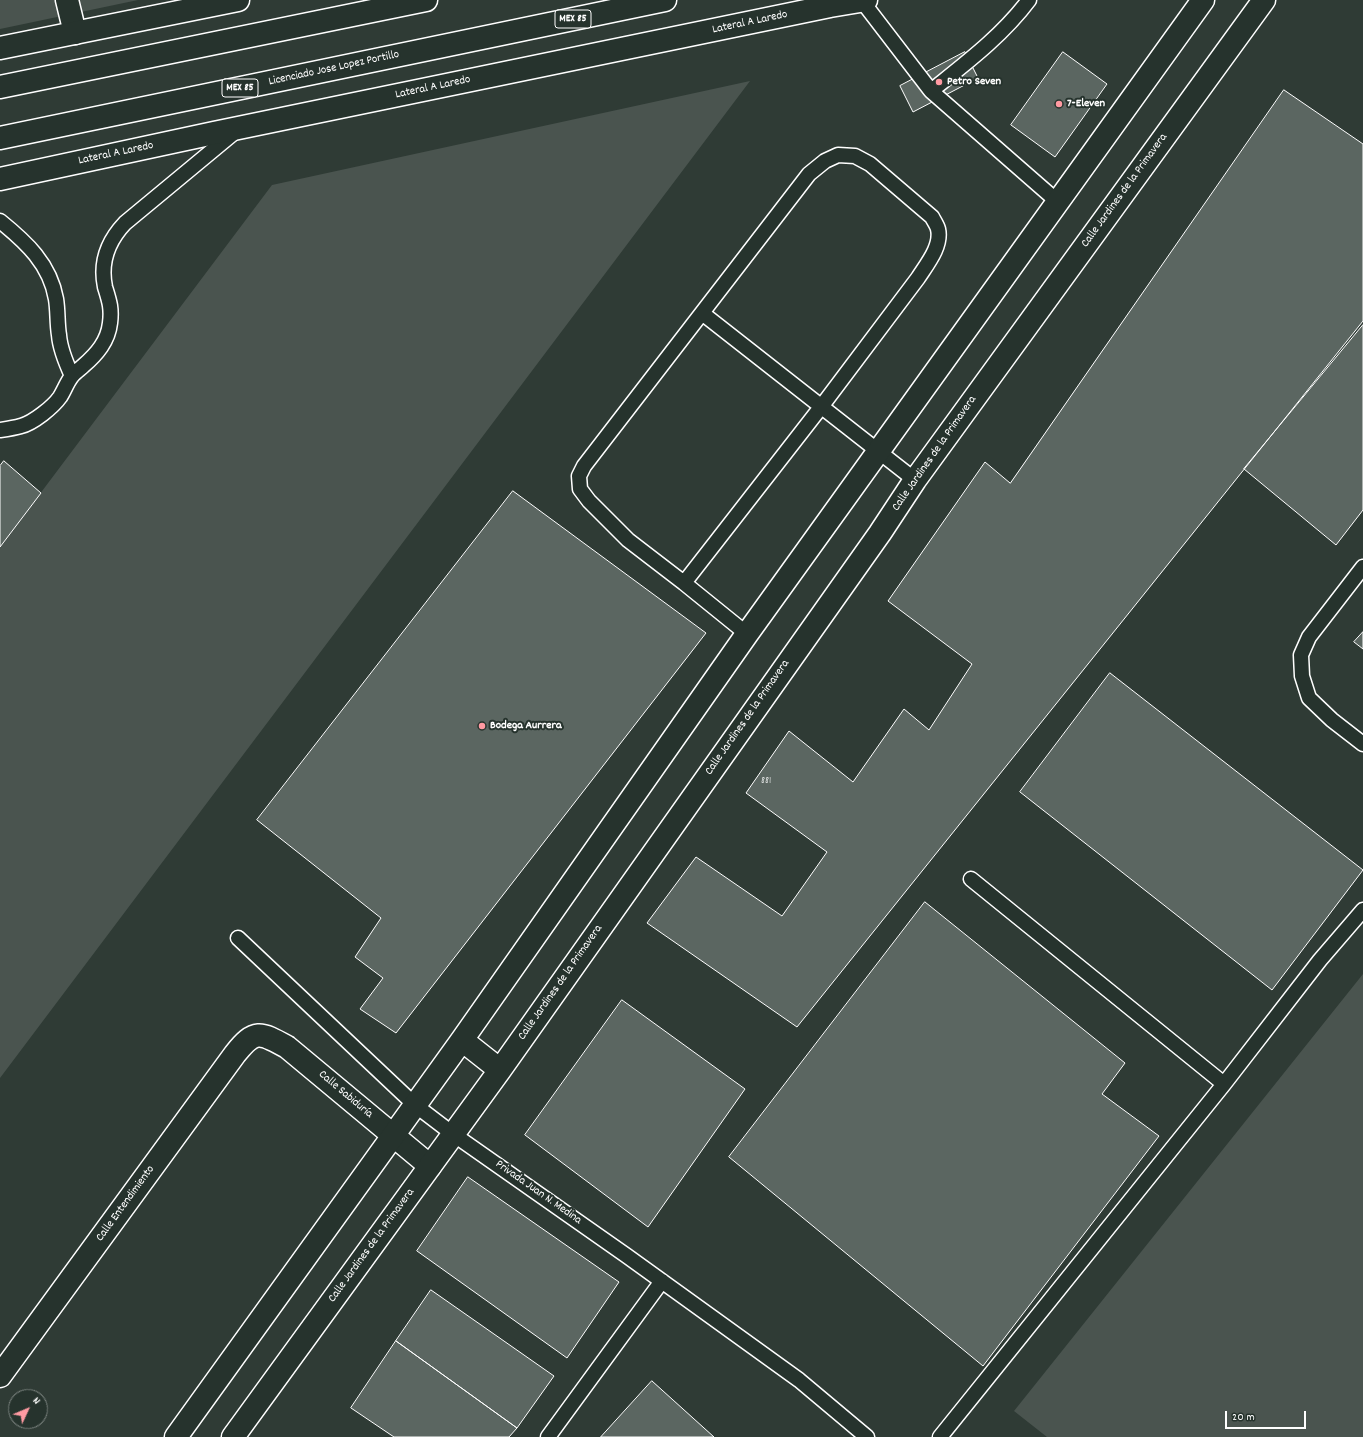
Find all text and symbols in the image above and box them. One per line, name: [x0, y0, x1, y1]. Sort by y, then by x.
street label: Lateral A Laredo: [711, 8, 789, 38]
road number: MEX 85: [555, 10, 591, 28]
street label: Licenciado Jose Lopez Portillo: [267, 48, 401, 90]
street label: Lateral A Laredo: [394, 73, 472, 103]
place label: Petro Seven: [947, 75, 1001, 89]
marker: Petro Seven: [934, 77, 944, 87]
road number: MEX 85: [222, 79, 258, 97]
place label: 7-Eleven: [1067, 97, 1105, 111]
marker: 7-Eleven: [1054, 99, 1064, 109]
street label: Calle Jardines de la Primavera: [1079, 131, 1171, 251]
street label: Lateral A Laredo: [77, 139, 155, 169]
street label: Calle Jardines de la Primavera: [890, 394, 980, 514]
street label: Calle Jardines de la Primavera: [703, 658, 793, 778]
place label: Bodega Aurrera: [490, 719, 562, 733]
marker: Bodega Aurrera: [477, 721, 487, 731]
house number: 881: [761, 776, 771, 788]
street label: Calle Jardines de la Primavera: [516, 923, 606, 1043]
street label: Calle Sabiduría: [315, 1068, 375, 1122]
street label: Privada Juan N. Medina: [492, 1158, 584, 1228]
street label: Calle Entendimiento: [94, 1163, 158, 1245]
street label: Calle Jardines de la Primavera: [326, 1186, 418, 1306]
north arrow: [8, 1389, 48, 1429]
text: N: [28, 1394, 44, 1409]
scale bar: [1227, 1403, 1308, 1429]
text: 20 m: [1232, 1409, 1255, 1426]

